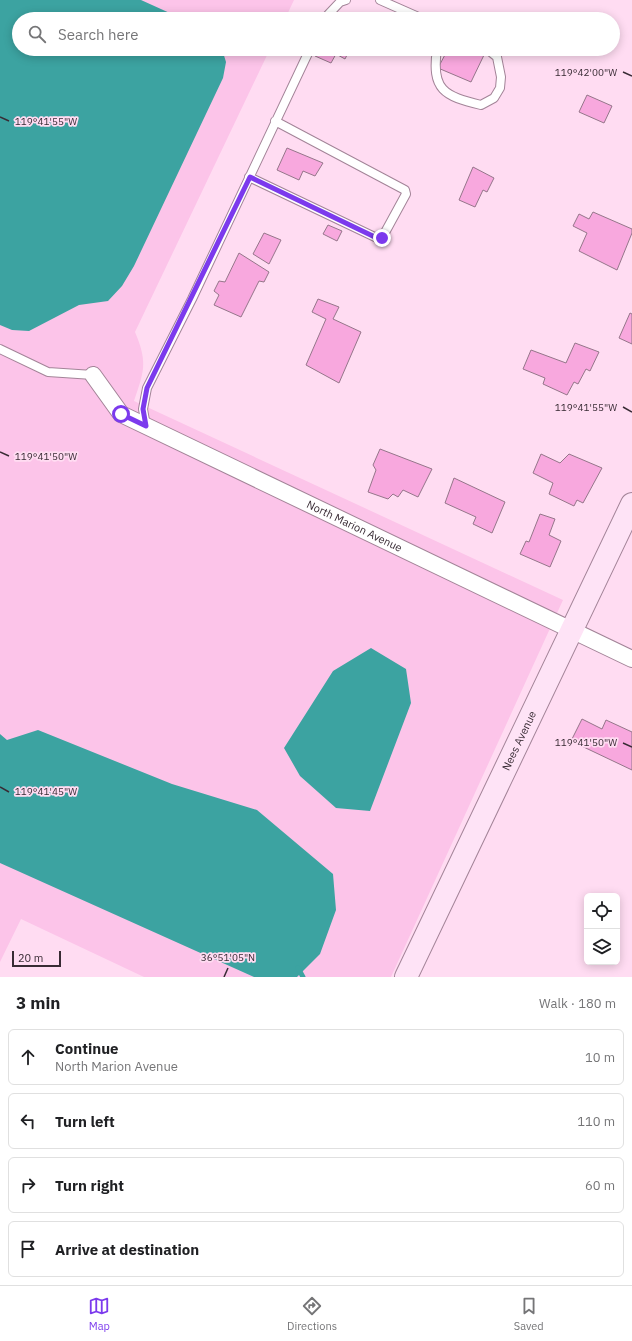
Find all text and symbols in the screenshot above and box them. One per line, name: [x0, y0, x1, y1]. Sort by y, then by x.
search box: [12, 12, 620, 56]
icon: search: [26, 23, 48, 45]
text: Search here: [58, 25, 138, 44]
text: 119°42'00"W: [555, 66, 617, 79]
text: 119°41'55"W: [15, 115, 77, 128]
route end: [373, 229, 391, 247]
text: 119°41'55"W: [555, 401, 617, 414]
route start: [112, 405, 130, 423]
text: 119°41'50"W: [15, 450, 77, 463]
street label: North Marion Avenue: [305, 497, 405, 555]
street label: Nees Avenue: [499, 708, 539, 773]
text: 119°41'50"W: [555, 736, 617, 749]
text: 119°41'45"W: [15, 785, 77, 798]
map controls: [584, 893, 620, 965]
button: locate: [584, 893, 620, 929]
button: layers: [584, 929, 620, 965]
scale bar: [12, 949, 61, 968]
text: 20 m: [18, 951, 43, 965]
text: 36°51'05"N: [201, 951, 255, 964]
text: 3 min: [16, 992, 60, 1014]
text: Walk · 180 m: [539, 995, 616, 1012]
text: Continue: [55, 1039, 119, 1058]
icon: ahead: [17, 1046, 39, 1068]
text: 10 m: [585, 1049, 615, 1066]
text: North Marion Avenue: [55, 1058, 178, 1075]
icon: left: [17, 1110, 39, 1132]
text: Turn left: [55, 1112, 115, 1131]
text: 110 m: [577, 1113, 615, 1130]
icon: right: [17, 1174, 39, 1196]
text: Turn right: [55, 1176, 124, 1195]
text: 60 m: [585, 1177, 615, 1194]
icon: arrive: [17, 1238, 39, 1260]
text: Arrive at destination: [55, 1240, 199, 1259]
tab: Map: [88, 1295, 110, 1333]
tab: Directions: [287, 1295, 337, 1333]
tab: Saved: [514, 1295, 544, 1333]

